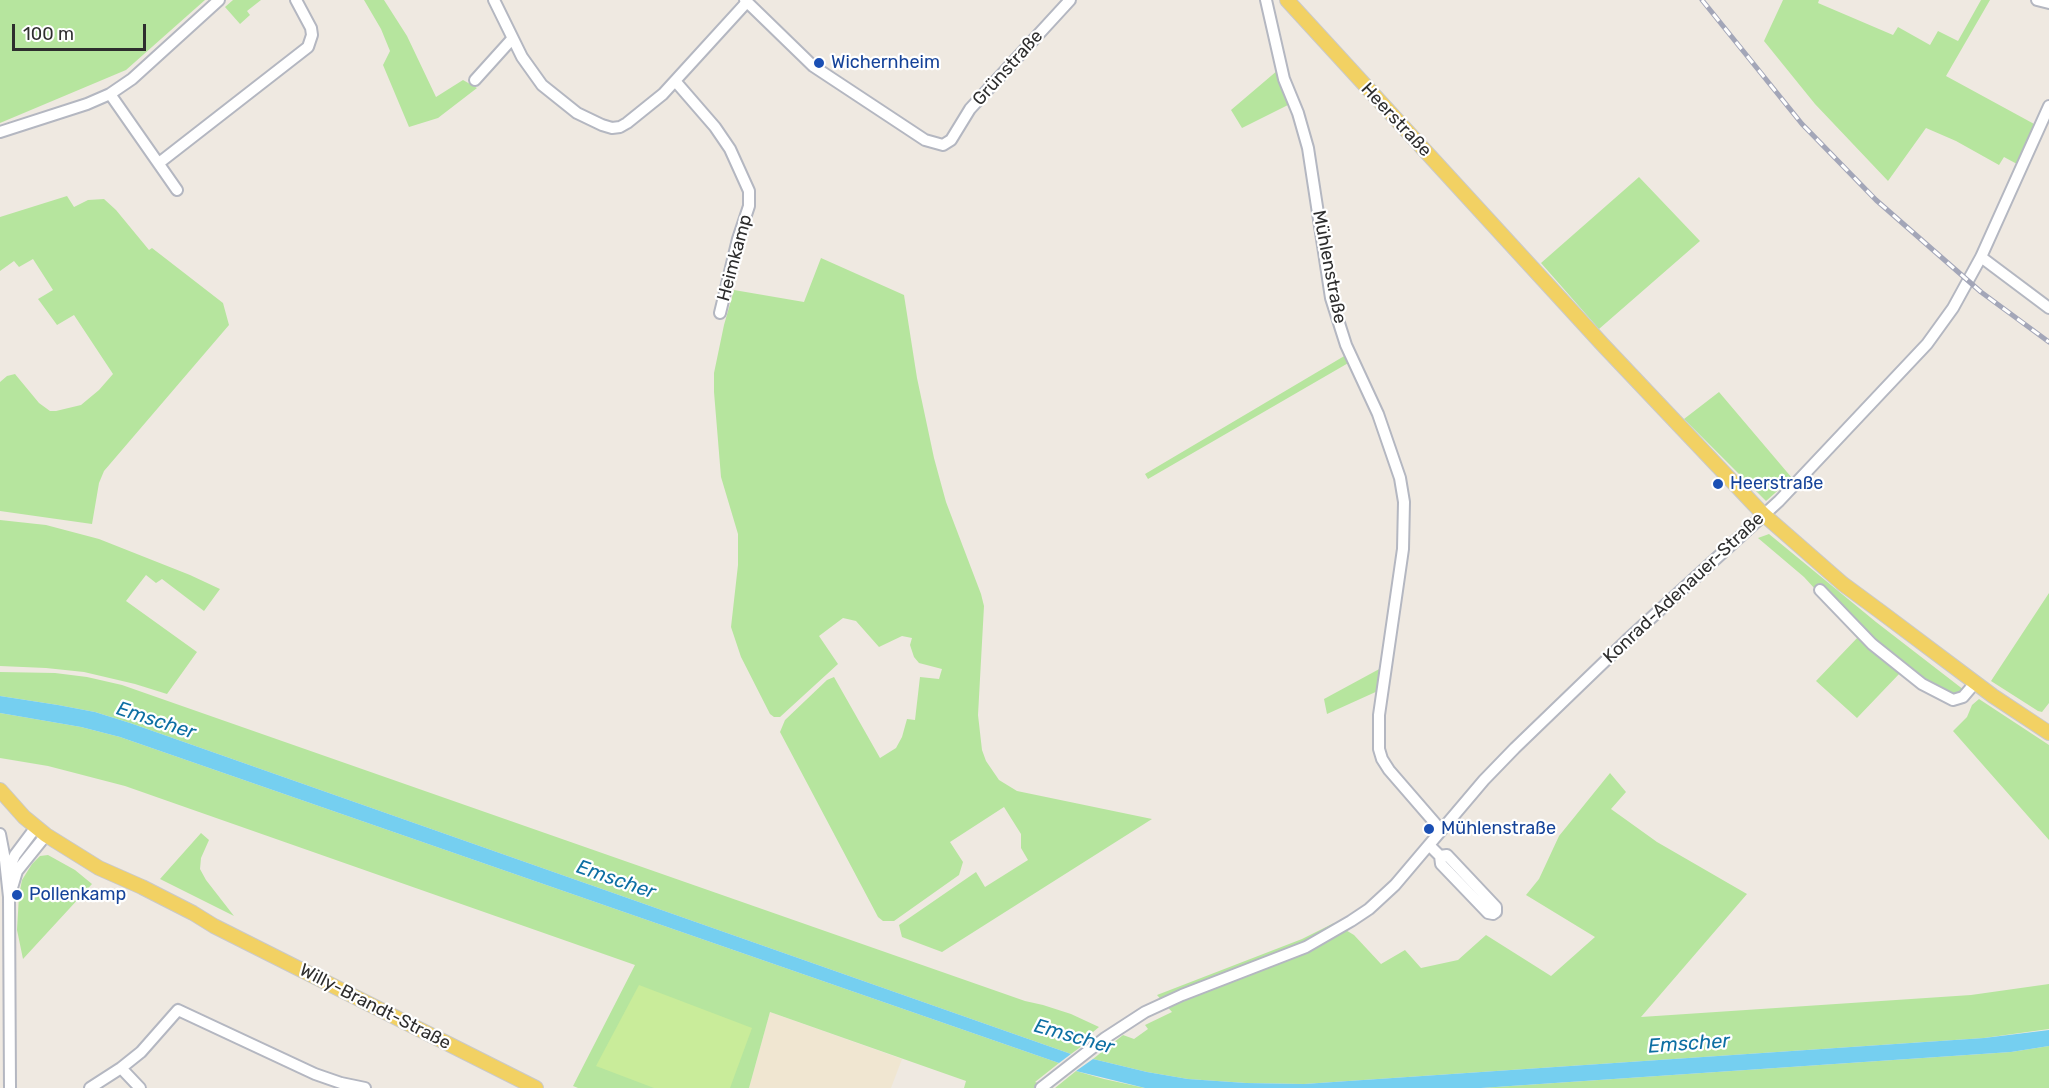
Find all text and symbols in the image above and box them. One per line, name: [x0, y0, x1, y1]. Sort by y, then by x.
scale bar: [15, 12, 148, 50]
text: 100 m: [23, 23, 74, 45]
street label: Grünstraße: [968, 26, 1048, 110]
place label: Wichernheim: [831, 52, 940, 74]
marker: Wichernheim: [812, 56, 826, 70]
street label: Heerstraße: [1356, 78, 1436, 162]
street label: Mühlenstraße: [1307, 209, 1351, 325]
street label: Heimkamp: [713, 212, 757, 304]
place label: Heerstraße: [1730, 473, 1823, 495]
marker: Heerstraße: [1711, 477, 1725, 491]
street label: Konrad-Adenauer-Straße: [1599, 508, 1769, 668]
water label: Emscher: [113, 697, 199, 745]
place label: Mühlenstraße: [1441, 818, 1556, 840]
marker: Mühlenstraße: [1422, 822, 1436, 836]
water label: Emscher: [573, 855, 659, 905]
place label: Pollenkamp: [29, 884, 126, 906]
marker: Pollenkamp: [10, 888, 24, 902]
street label: Willy-Brandt-Straße: [296, 960, 454, 1054]
water label: Emscher: [1031, 1014, 1117, 1060]
water label: Emscher: [1647, 1029, 1731, 1059]

